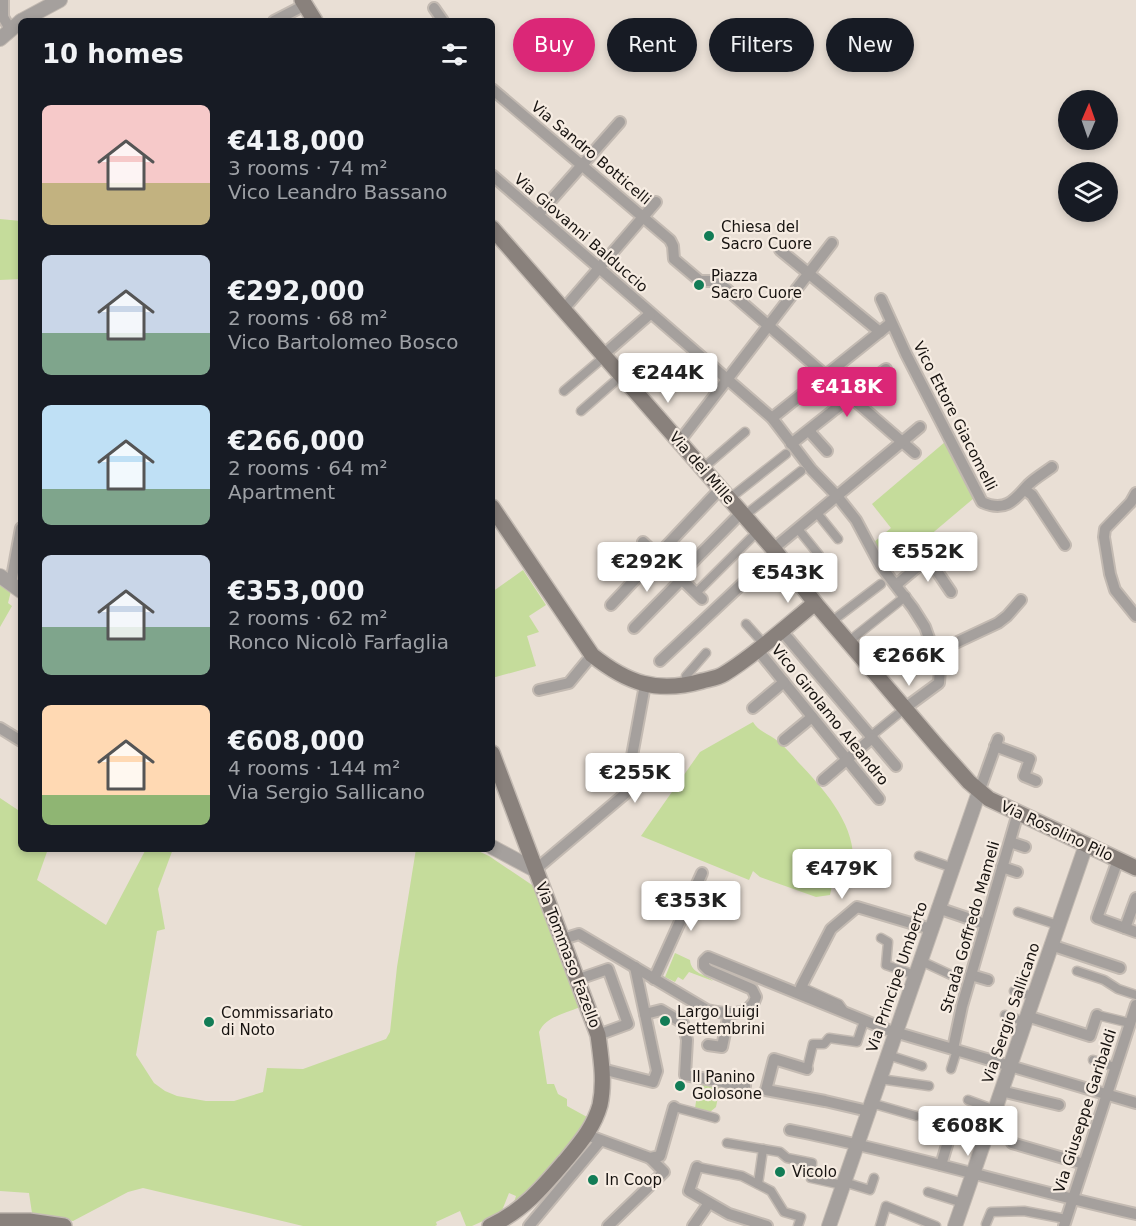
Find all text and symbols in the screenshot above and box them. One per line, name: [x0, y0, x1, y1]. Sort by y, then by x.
chip: Buy: [513, 18, 595, 72]
chip: Rent: [607, 18, 697, 72]
chip: Filters: [709, 18, 814, 72]
chip: New: [826, 18, 914, 72]
icon: filters: [438, 38, 471, 71]
text: 10 homes: [42, 39, 184, 69]
north arrow: [1058, 90, 1118, 150]
map controls: [1058, 90, 1118, 222]
street label: Via Sandro Botticelli: [527, 98, 655, 208]
text: €418,000: [228, 126, 365, 156]
icon: home: [90, 129, 162, 201]
text: 3 rooms · 74 m²: [228, 156, 388, 180]
button: layers: [1058, 162, 1118, 222]
street label: Via Giovanni Balduccio: [510, 170, 652, 296]
text: Vico Leandro Bassano: [228, 180, 447, 204]
place label: Chiesa del Sacro Cuore: [721, 218, 812, 253]
marker: Chiesa del Sacro Cuore: [702, 229, 716, 243]
place label: Piazza Sacro Cuore: [711, 267, 802, 302]
text: €292,000: [228, 276, 365, 306]
marker: Piazza Sacro Cuore: [692, 278, 706, 292]
icon: home: [90, 279, 162, 351]
text: 2 rooms · 68 m²: [228, 306, 388, 330]
text: Vico Bartolomeo Bosco: [228, 330, 458, 354]
street label: Vico Ettore Giacomelli: [909, 338, 1001, 494]
pin: €244K: [626, 353, 710, 404]
text: €244K: [632, 360, 704, 384]
pin: €418K: [805, 367, 889, 418]
text: €418K: [811, 374, 883, 398]
text: €266,000: [228, 426, 365, 456]
street label: Via dei Mille: [666, 428, 738, 508]
icon: home: [90, 429, 162, 501]
text: 2 rooms · 64 m²: [228, 456, 388, 480]
text: Apartment: [228, 480, 335, 504]
pin: €552K: [886, 532, 970, 583]
text: €552K: [892, 539, 964, 563]
pin: €292K: [605, 542, 689, 593]
text: €292K: [611, 549, 683, 573]
pin: €543K: [746, 553, 830, 604]
text: €543K: [752, 560, 824, 584]
text: €353,000: [228, 576, 365, 606]
icon: home: [90, 579, 162, 651]
text: 2 rooms · 62 m²: [228, 606, 388, 630]
text: Ronco Nicolò Farfaglia: [228, 630, 449, 654]
pin: €266K: [867, 636, 951, 687]
street label: Vico Girolamo Aleandro: [768, 641, 892, 789]
text: €266K: [873, 643, 945, 667]
text: €608,000: [228, 726, 365, 756]
icon: home: [90, 729, 162, 801]
pin: €255K: [593, 753, 677, 804]
text: 4 rooms · 144 m²: [228, 756, 400, 780]
text: €255K: [599, 760, 671, 784]
text: Via Sergio Sallicano: [228, 780, 425, 804]
street label: Via Rosolino Pilo: [998, 797, 1116, 865]
street label: Strada Goffredo Mameli: [937, 839, 1003, 1015]
pin: €479K: [800, 849, 884, 900]
text: €479K: [806, 856, 878, 880]
street label: Via Tommaso Fazello: [532, 879, 604, 1031]
pin: €353K: [649, 881, 733, 932]
text: €353K: [655, 888, 727, 912]
street label: Via Principe Umberto: [863, 899, 931, 1055]
street label: Via Sergio Sallicano: [978, 940, 1044, 1086]
place label: Largo Luigi Settembrini: [677, 1003, 765, 1038]
place label: Commissariato di Noto: [221, 1004, 333, 1039]
marker: Largo Luigi Settembrini: [658, 1014, 672, 1028]
marker: Commissariato di Noto: [202, 1015, 216, 1029]
street label: Via Giuseppe Garibaldi: [1050, 1027, 1120, 1195]
place label: Il Panino Golosone: [692, 1068, 762, 1103]
marker: Il Panino Golosone: [673, 1079, 687, 1093]
pin: €608K: [926, 1106, 1010, 1157]
text: €608K: [932, 1113, 1004, 1137]
place label: Vicolo: [792, 1163, 837, 1181]
marker: Vicolo: [773, 1165, 787, 1179]
place label: In Coop: [605, 1171, 662, 1189]
marker: In Coop: [586, 1173, 600, 1187]

